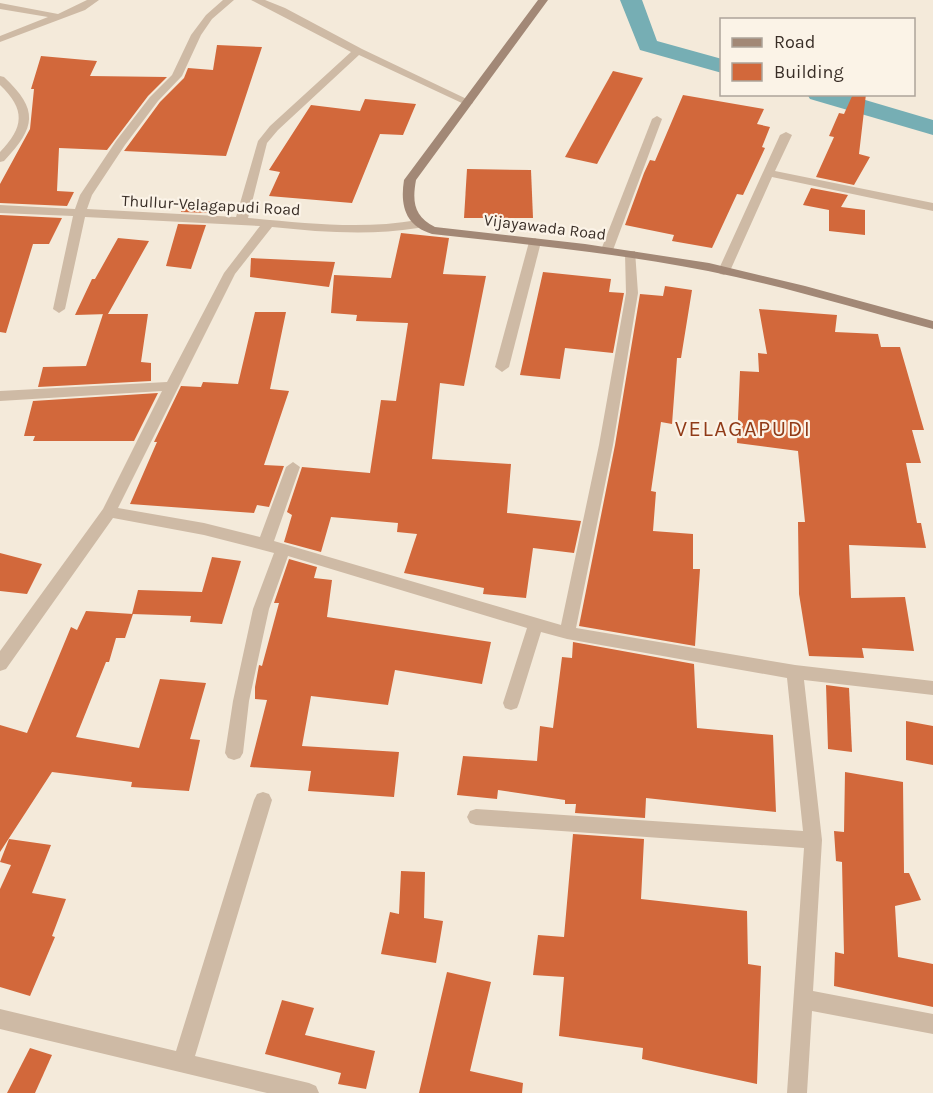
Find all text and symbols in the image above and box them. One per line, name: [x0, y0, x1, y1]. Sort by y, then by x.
legend: [720, 18, 915, 96]
text: Road: [774, 31, 815, 53]
text: Building: [774, 61, 844, 83]
street label: Thullur-Velagapudi Road: [121, 191, 301, 219]
street label: Vijayawada Road: [483, 210, 607, 244]
district label: VELAGAPUDI: [675, 416, 811, 442]

